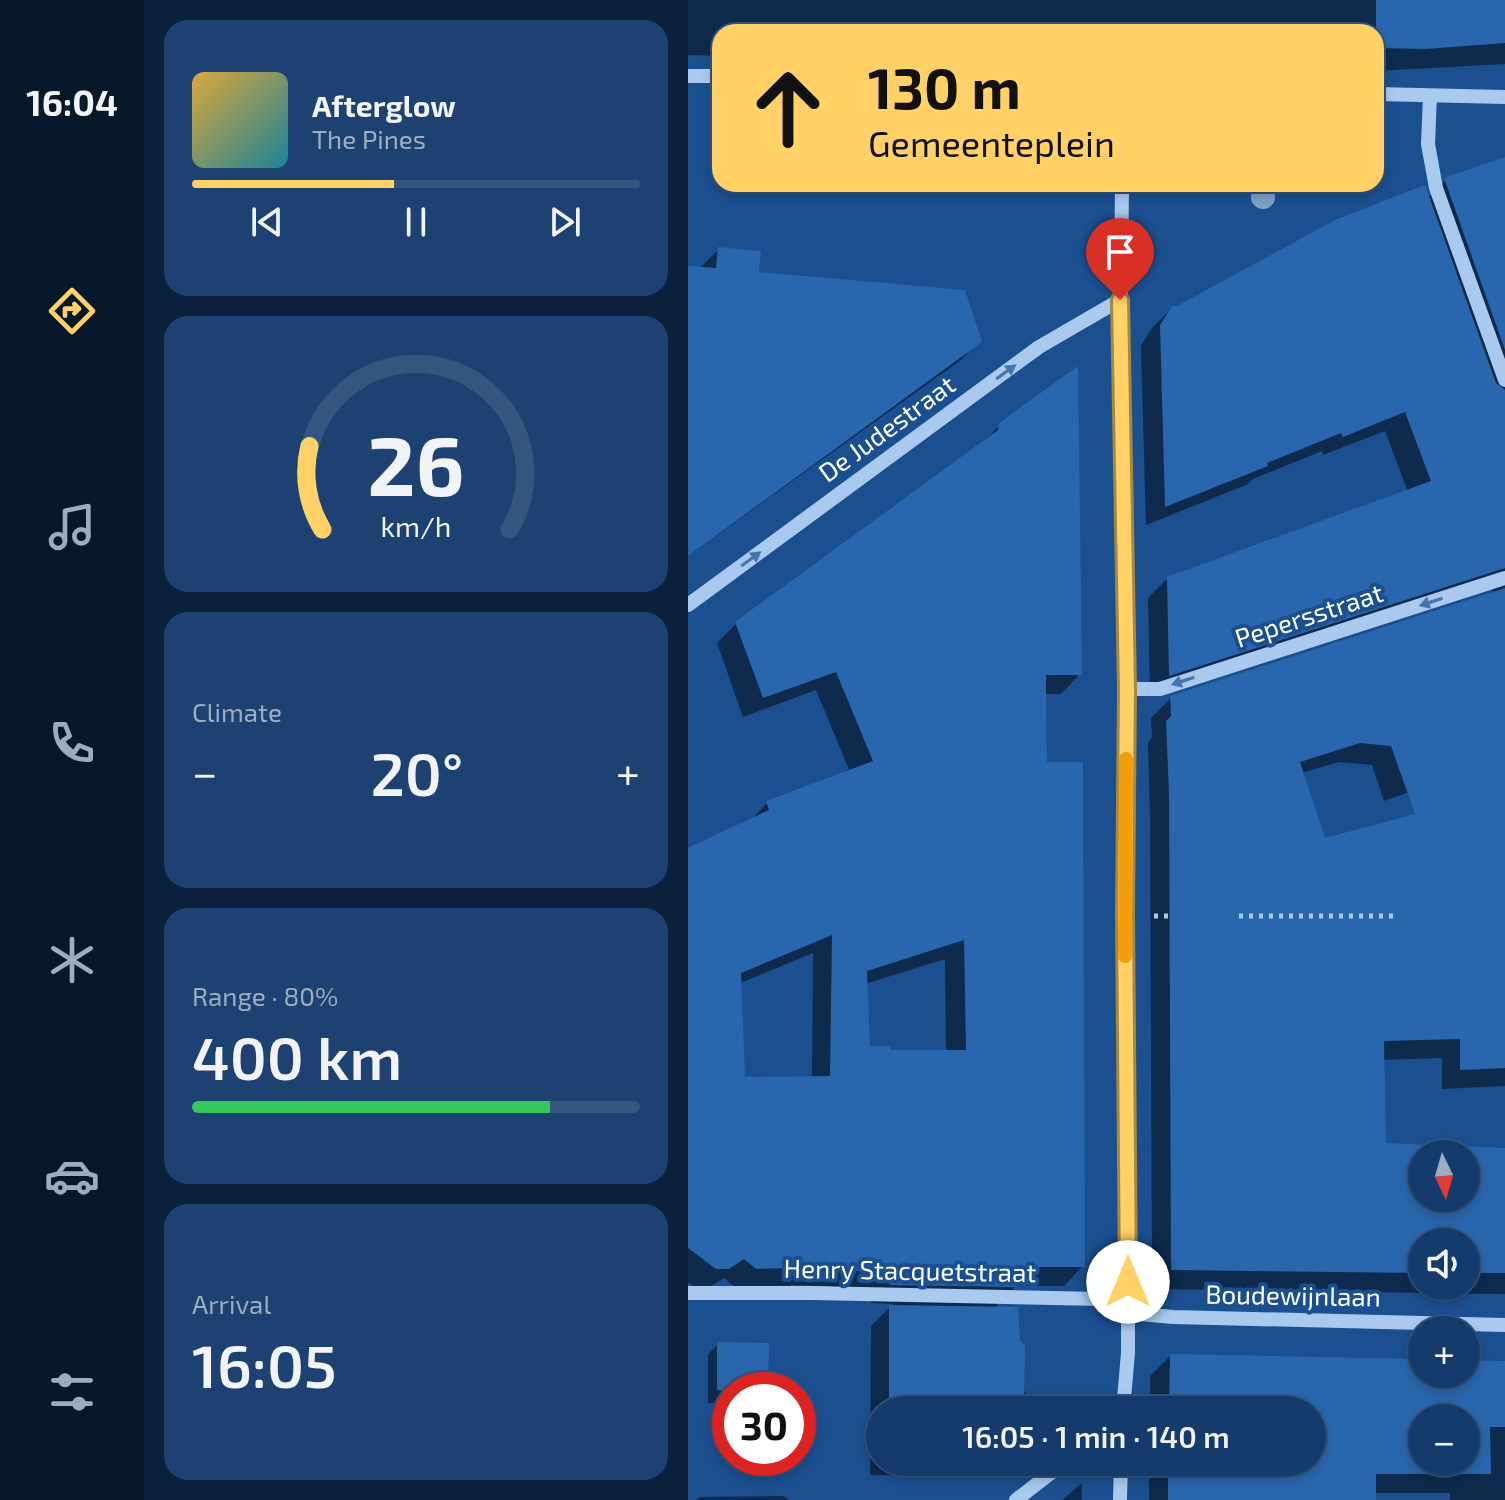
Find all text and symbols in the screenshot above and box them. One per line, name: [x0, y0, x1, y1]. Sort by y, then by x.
text: 130 m: [868, 53, 1021, 120]
icon: ahead: [736, 56, 840, 160]
text: 16:04: [26, 80, 118, 123]
text: Afterglow: [312, 87, 456, 123]
text: Gemeenteplein: [868, 121, 1115, 164]
text: The Pines: [312, 123, 426, 154]
icon: previous: [245, 200, 289, 244]
icon: pause: [394, 200, 438, 244]
icon: next: [543, 200, 587, 244]
pin: [1086, 218, 1154, 300]
icon: arrive: [1098, 230, 1142, 274]
icon: directions: [44, 283, 100, 339]
one-way arrow: [995, 365, 1016, 381]
street label: De Judestraat: [812, 368, 960, 488]
text: 26: [367, 413, 465, 513]
icon: music: [44, 499, 100, 555]
text: km/h: [381, 508, 451, 543]
one-way arrow: [741, 552, 761, 568]
street label: Pepersstraat: [1231, 576, 1387, 653]
one-way arrow: [1418, 596, 1442, 609]
one-way arrow: [1171, 676, 1195, 688]
text: Climate: [192, 696, 282, 727]
icon: phone: [44, 715, 100, 771]
text: 20°: [370, 736, 463, 808]
text: −: [192, 745, 218, 798]
text: +: [616, 745, 640, 798]
icon: climate: [44, 932, 100, 988]
text: Range · 80%: [192, 980, 338, 1011]
text: 400 km: [192, 1020, 402, 1092]
north arrow: [1408, 1140, 1480, 1212]
map controls: [1408, 1140, 1480, 1476]
icon: car: [44, 1148, 100, 1204]
button: sound: [1408, 1228, 1480, 1300]
position arrow: [1086, 1240, 1170, 1324]
street label: Henry Stacquetstraat: [784, 1252, 1037, 1287]
street label: Boudewijnlaan: [1205, 1277, 1381, 1312]
text: Arrival: [192, 1288, 271, 1319]
button: +: [1408, 1316, 1480, 1388]
text: 16:05: [192, 1328, 337, 1400]
icon: filters: [44, 1364, 100, 1420]
speed limit sign: 30: [712, 1372, 816, 1476]
button: −: [1408, 1404, 1480, 1476]
text: 16:05 · 1 min · 140 m: [962, 1418, 1230, 1454]

